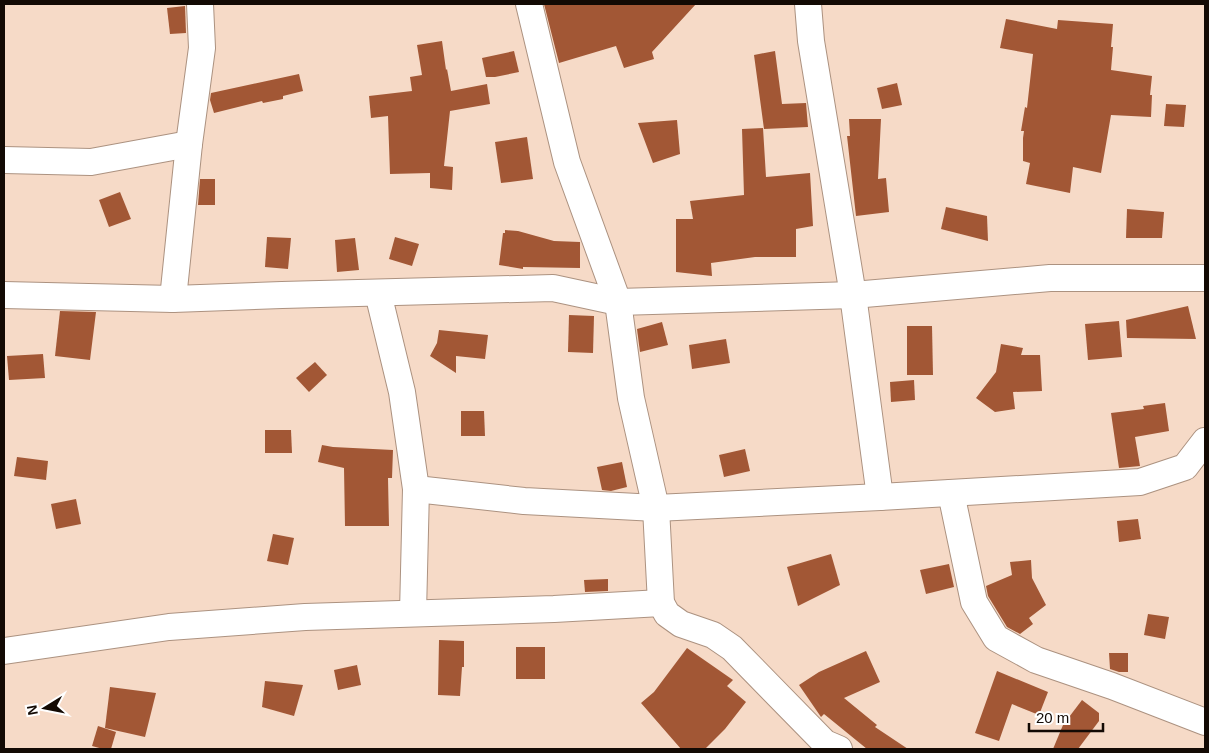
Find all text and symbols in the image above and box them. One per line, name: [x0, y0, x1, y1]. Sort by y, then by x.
north arrow: [20, 683, 70, 733]
scale bar: [1029, 700, 1103, 732]
text: N: [23, 704, 41, 717]
text: 20 m: [1036, 709, 1069, 726]

